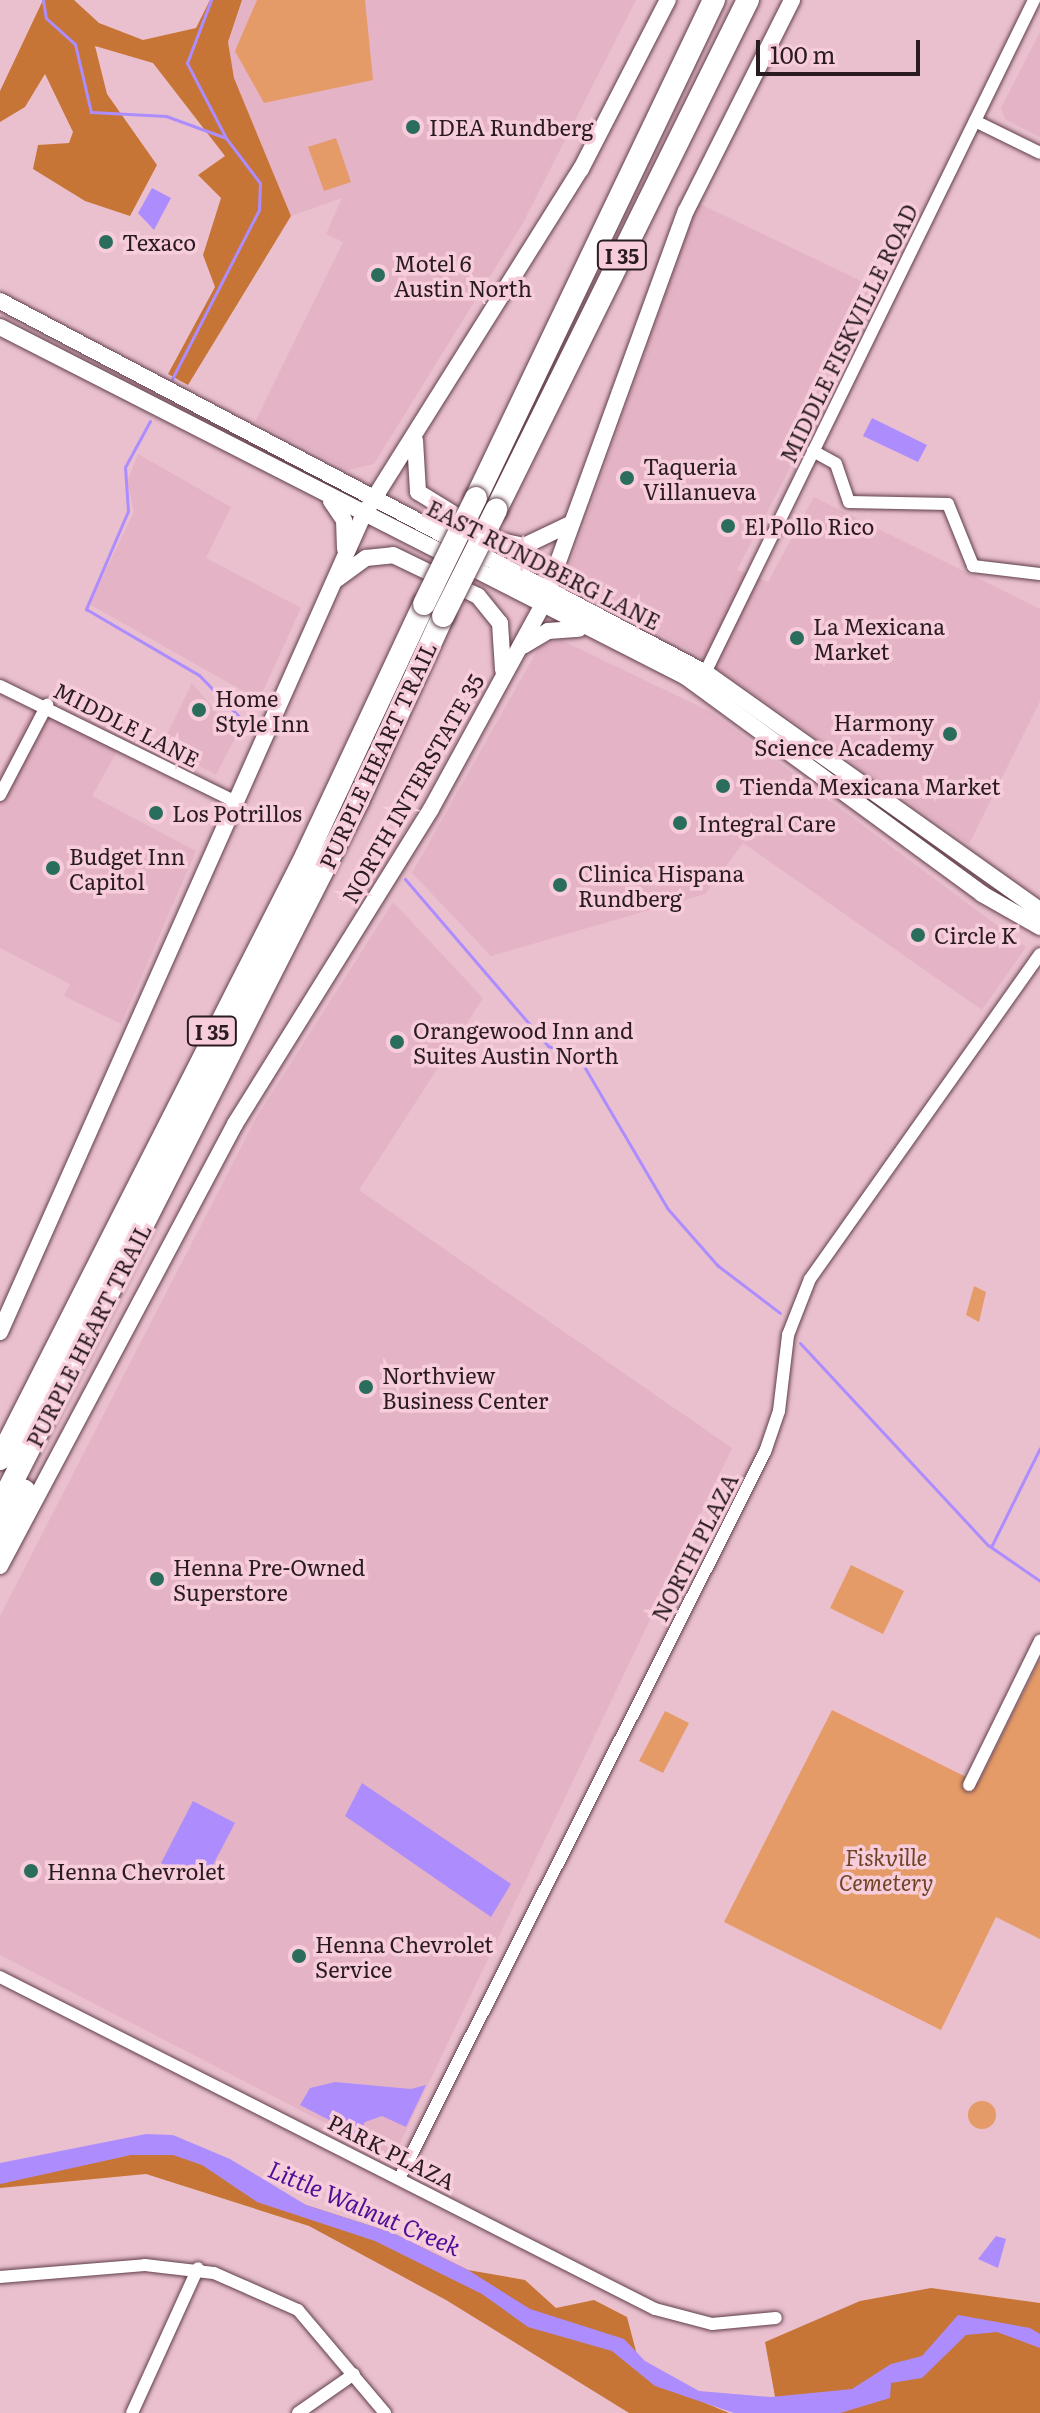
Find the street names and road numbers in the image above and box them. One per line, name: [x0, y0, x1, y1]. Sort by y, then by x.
street label: MIDDLE FISKVILLE ROAD: [774, 199, 922, 467]
road number: I 35: [596, 239, 648, 271]
street label: EAST RUNDBERG LANE: [423, 494, 665, 634]
street label: PURPLE HEART TRAIL: [313, 637, 441, 873]
street label: NORTH INTERSTATE 35: [336, 669, 488, 907]
street label: MIDDLE LANE: [50, 676, 204, 772]
road number: I 35: [186, 1015, 238, 1047]
street label: PURPLE HEART TRAIL: [20, 1219, 156, 1451]
street label: NORTH PLAZA: [645, 1469, 743, 1625]
street label: PARK PLAZA: [324, 2108, 460, 2194]

